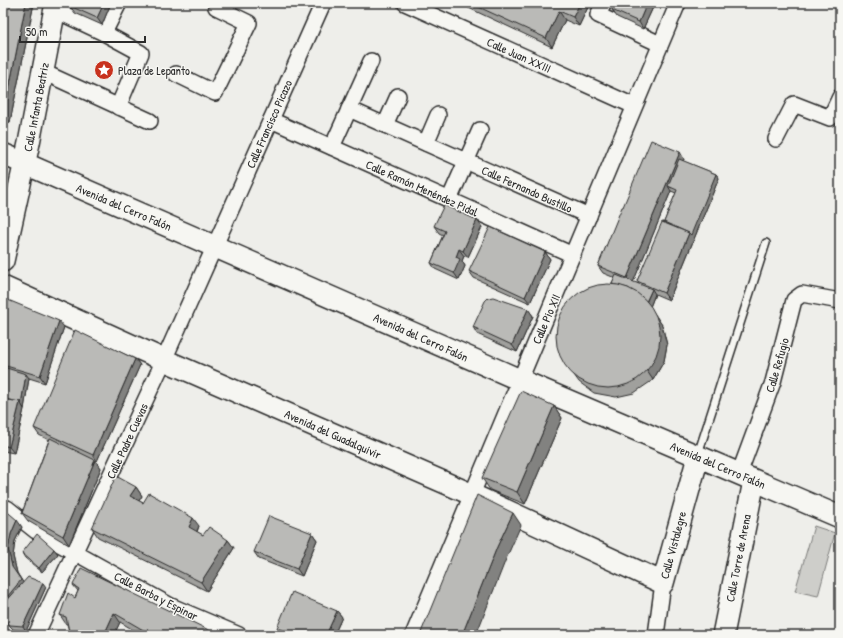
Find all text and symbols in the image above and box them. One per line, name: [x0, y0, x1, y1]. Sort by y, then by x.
scale bar: [20, 18, 145, 44]
text: 50 m: [26, 23, 47, 40]
street label: Calle Juan XXIII: [484, 33, 554, 77]
place icon: Plaza de Lepanto: [93, 59, 115, 81]
street label: Calle Infanta Beatriz: [19, 61, 53, 153]
place label: Plaza de Lepanto: [118, 62, 190, 79]
street label: Calle Francisco Picazo: [242, 77, 296, 171]
street label: Calle Ramón Menéndez Pidal: [363, 156, 482, 221]
street label: Calle Fernando Bustillo: [479, 161, 575, 217]
street label: Avenida del Cerro Falón: [74, 179, 174, 235]
street label: Calle Pio XII: [528, 291, 564, 347]
street label: Avenida del Cerro Falón: [371, 309, 471, 365]
street label: Calle Refugio: [761, 335, 793, 394]
street label: Calle Padre Cuevas: [102, 400, 152, 482]
street label: Avenida del Guadalquivir: [282, 405, 384, 463]
street label: Avenida del Cerro Falón: [668, 437, 768, 493]
street label: Calle Vistalegre: [656, 509, 690, 581]
street label: Calle Torre de Arena: [721, 513, 755, 603]
street label: Calle Barba y Espinar: [111, 568, 201, 625]

